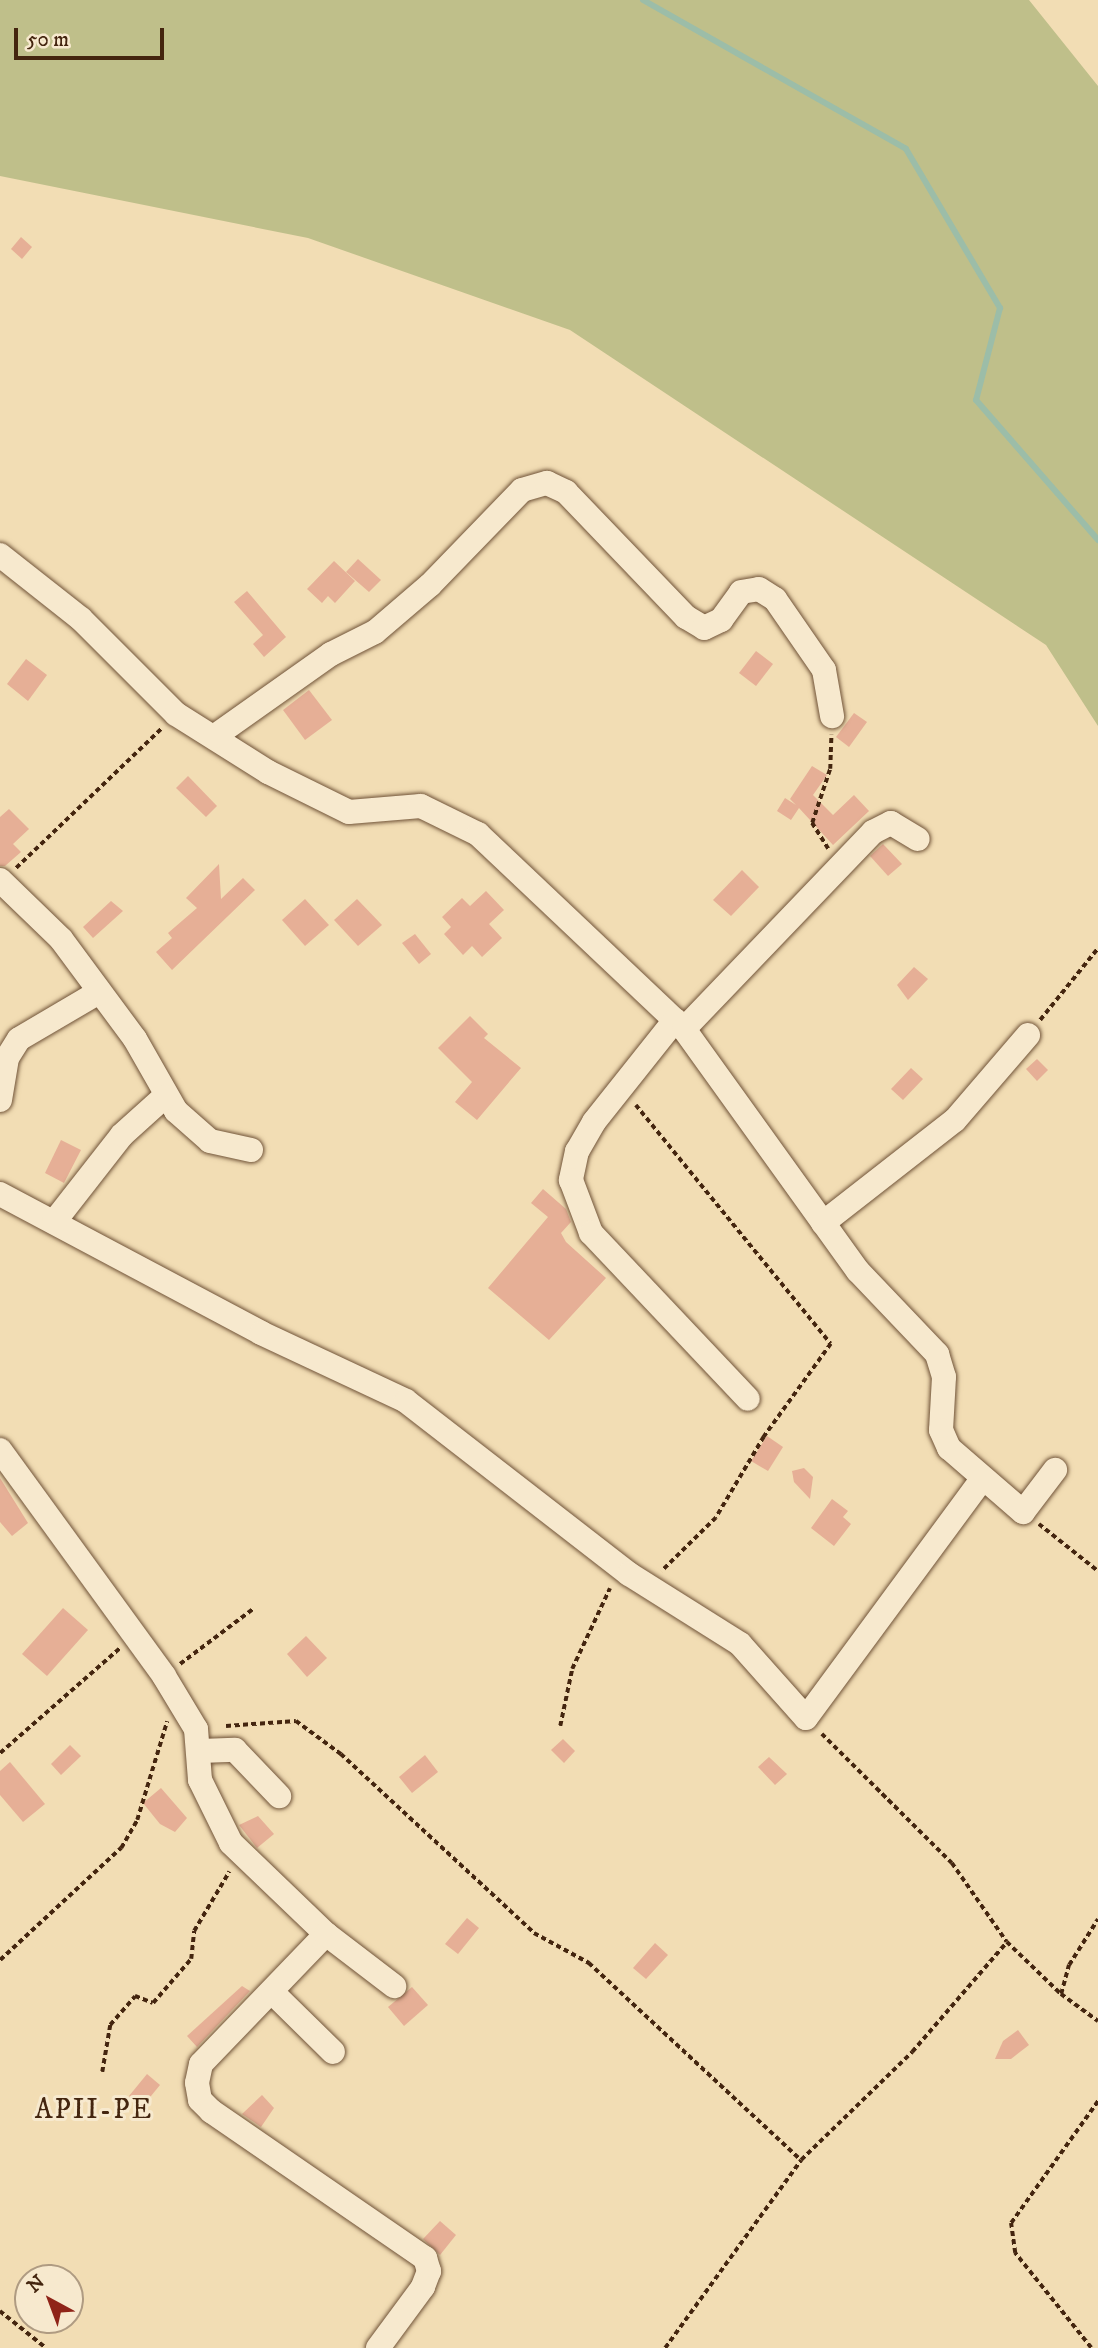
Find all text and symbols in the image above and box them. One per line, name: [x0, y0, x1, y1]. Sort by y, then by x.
scale bar: [18, 14, 168, 58]
text: 50 m: [27, 27, 69, 53]
district label: APII-PE: [36, 2093, 152, 2127]
north arrow: [14, 2264, 84, 2334]
text: N: [23, 2270, 50, 2298]

